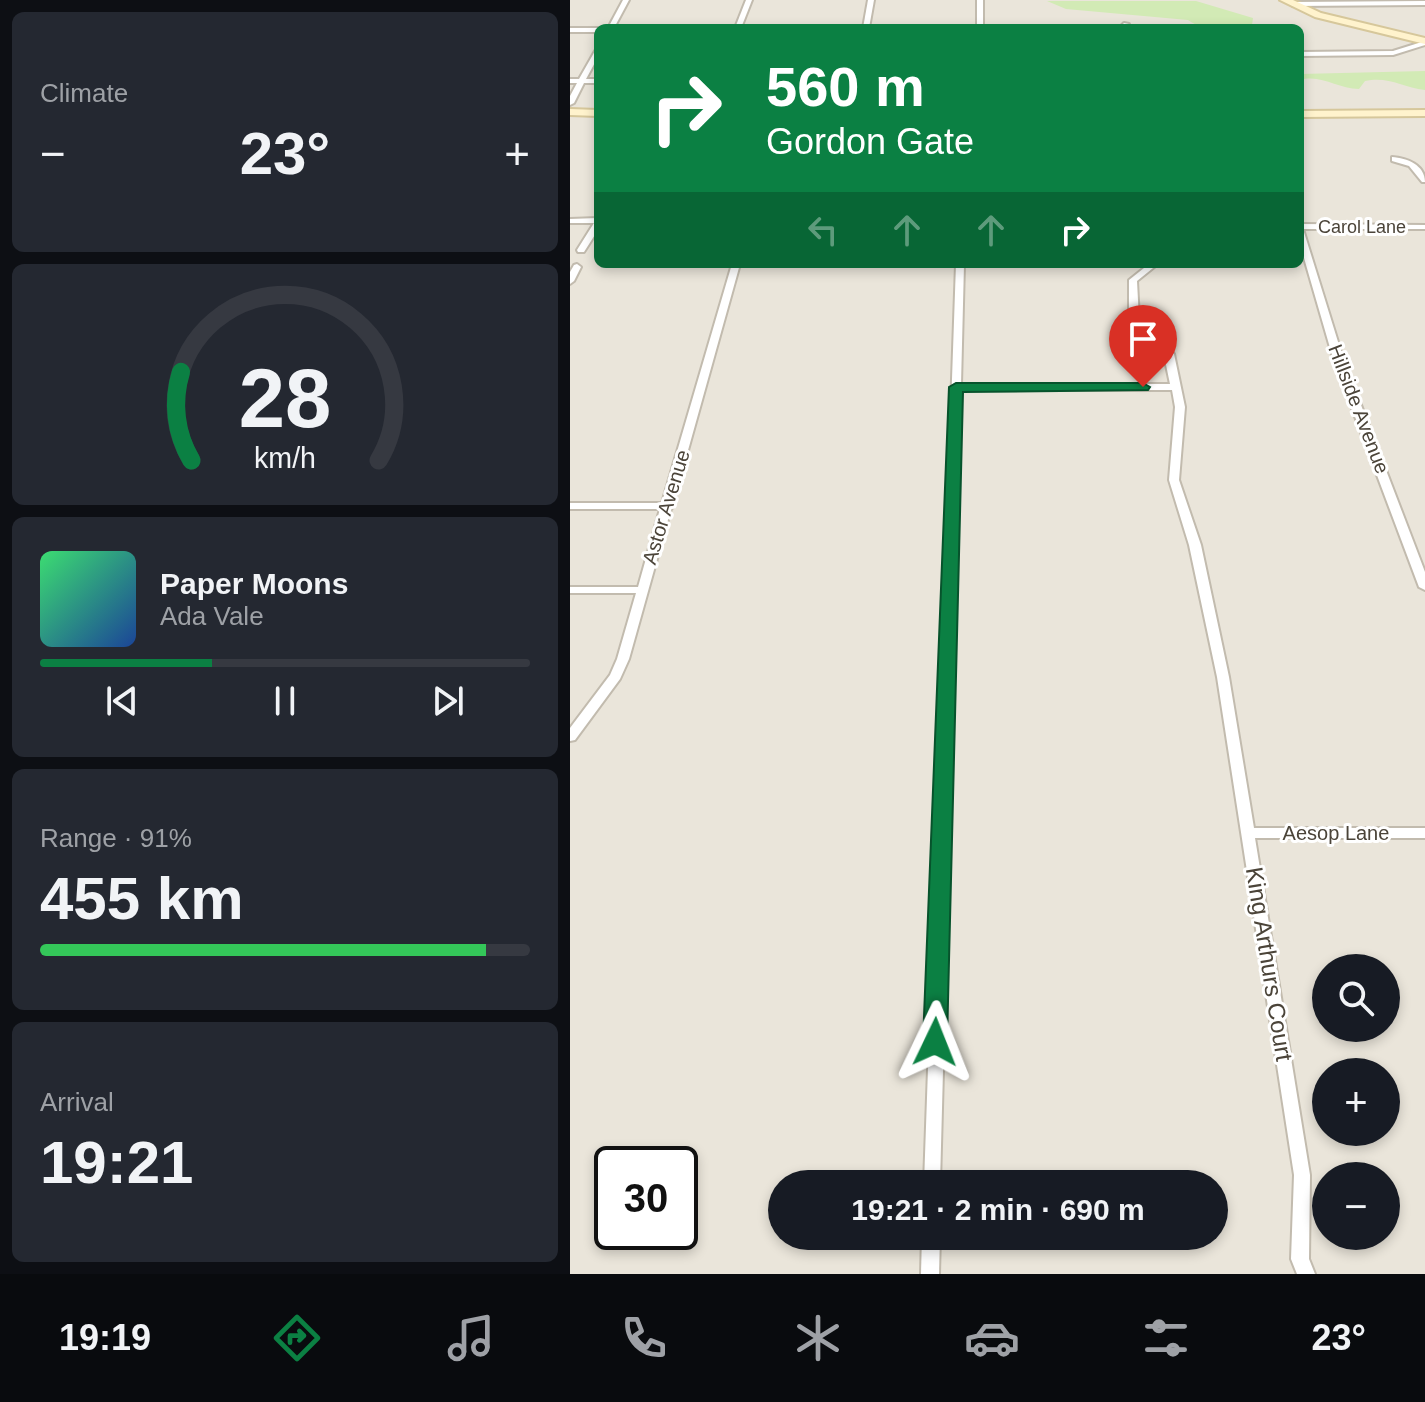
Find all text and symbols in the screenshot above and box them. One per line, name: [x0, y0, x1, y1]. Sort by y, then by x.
text: 560 m: [766, 55, 925, 118]
icon: right: [634, 56, 738, 160]
text: Climate: [40, 78, 128, 108]
text: 23°: [240, 120, 330, 187]
text: Gordon Gate: [766, 121, 974, 162]
text: −: [40, 129, 66, 178]
text: +: [504, 129, 530, 178]
icon: left: [801, 208, 845, 252]
icon: ahead: [885, 208, 929, 252]
icon: ahead: [969, 208, 1013, 252]
icon: right: [1053, 208, 1097, 252]
street label: Carol Lane: [1318, 217, 1406, 237]
pin: [1109, 305, 1177, 387]
icon: arrive: [1121, 317, 1165, 361]
street label: Hillside Avenue: [1324, 341, 1394, 477]
text: 28: [239, 351, 331, 444]
text: km/h: [254, 442, 316, 474]
street label: Astor Avenue: [638, 447, 694, 567]
text: Paper Moons: [160, 567, 348, 600]
text: Ada Vale: [160, 601, 264, 631]
icon: previous: [100, 679, 144, 723]
icon: pause: [263, 679, 307, 723]
icon: next: [426, 679, 470, 723]
street label: Aesop Lane: [1283, 822, 1389, 844]
text: Range · 91%: [40, 823, 192, 853]
text: 455 km: [40, 865, 244, 932]
street label: King Arthurs Court: [1241, 865, 1298, 1063]
map controls: [1312, 954, 1400, 1250]
button: search: [1312, 954, 1400, 1042]
position arrow: [893, 1000, 977, 1084]
button: +: [1312, 1058, 1400, 1146]
text: Arrival: [40, 1087, 114, 1117]
text: 19:21: [40, 1129, 193, 1196]
speed limit sign: 30: [594, 1146, 698, 1250]
button: −: [1312, 1162, 1400, 1250]
text: 19:21 · 2 min · 690 m: [851, 1193, 1145, 1226]
icon: directions: [269, 1310, 325, 1366]
icon: music: [443, 1310, 499, 1366]
icon: phone: [616, 1310, 672, 1366]
icon: climate: [790, 1310, 846, 1366]
icon: car: [964, 1310, 1020, 1366]
icon: filters: [1138, 1310, 1194, 1366]
text: 19:19: [59, 1317, 151, 1358]
text: 23°: [1312, 1317, 1366, 1358]

